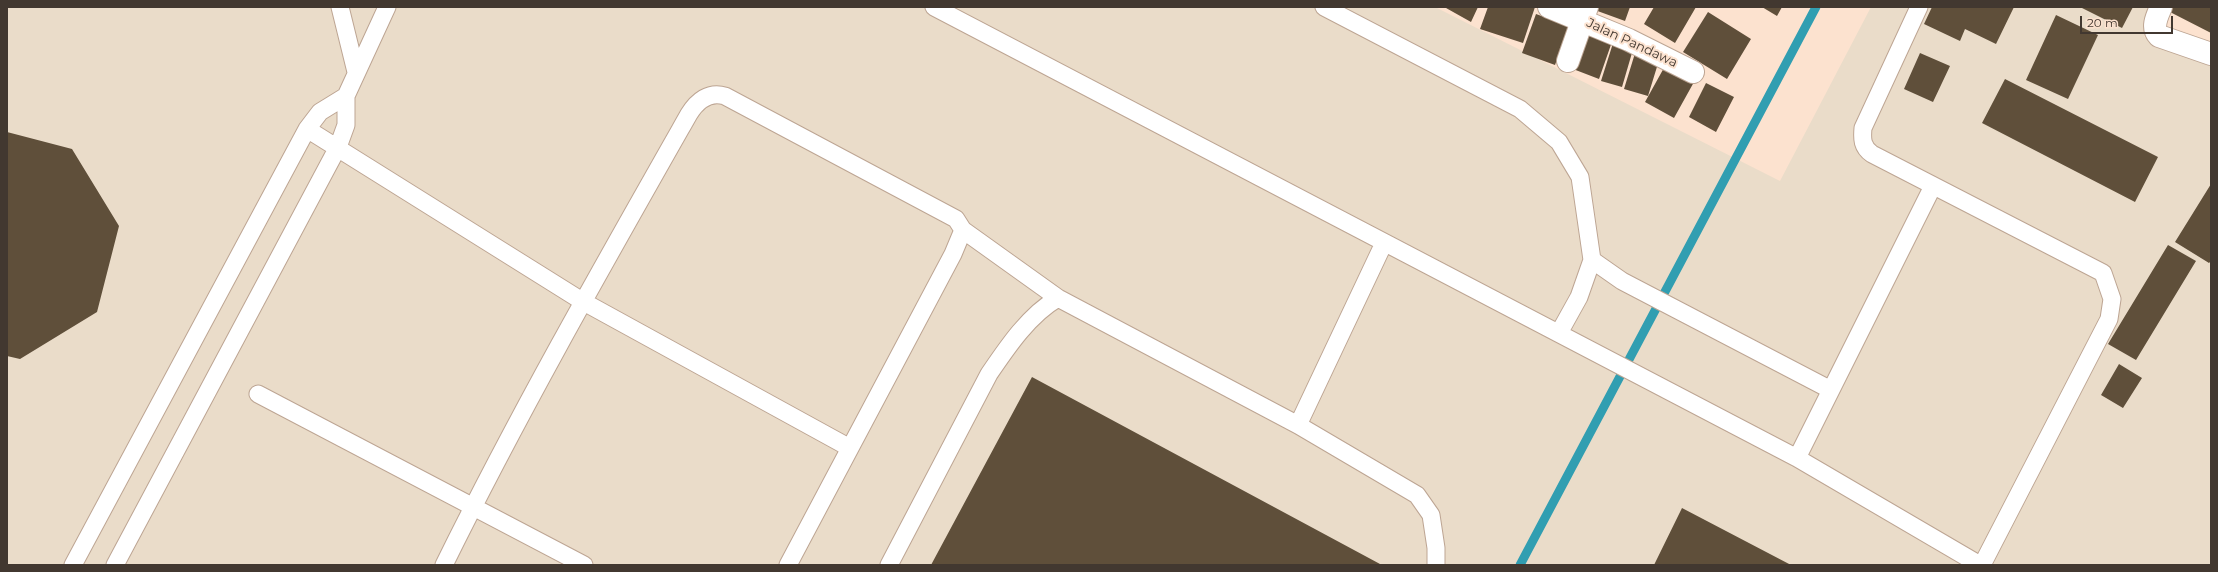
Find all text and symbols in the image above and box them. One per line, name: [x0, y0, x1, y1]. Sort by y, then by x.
scale bar: [2082, 8, 2175, 34]
street label: Jalan Pandawa: [1584, 15, 1680, 71]
text: 20 m: [2087, 15, 2118, 30]

